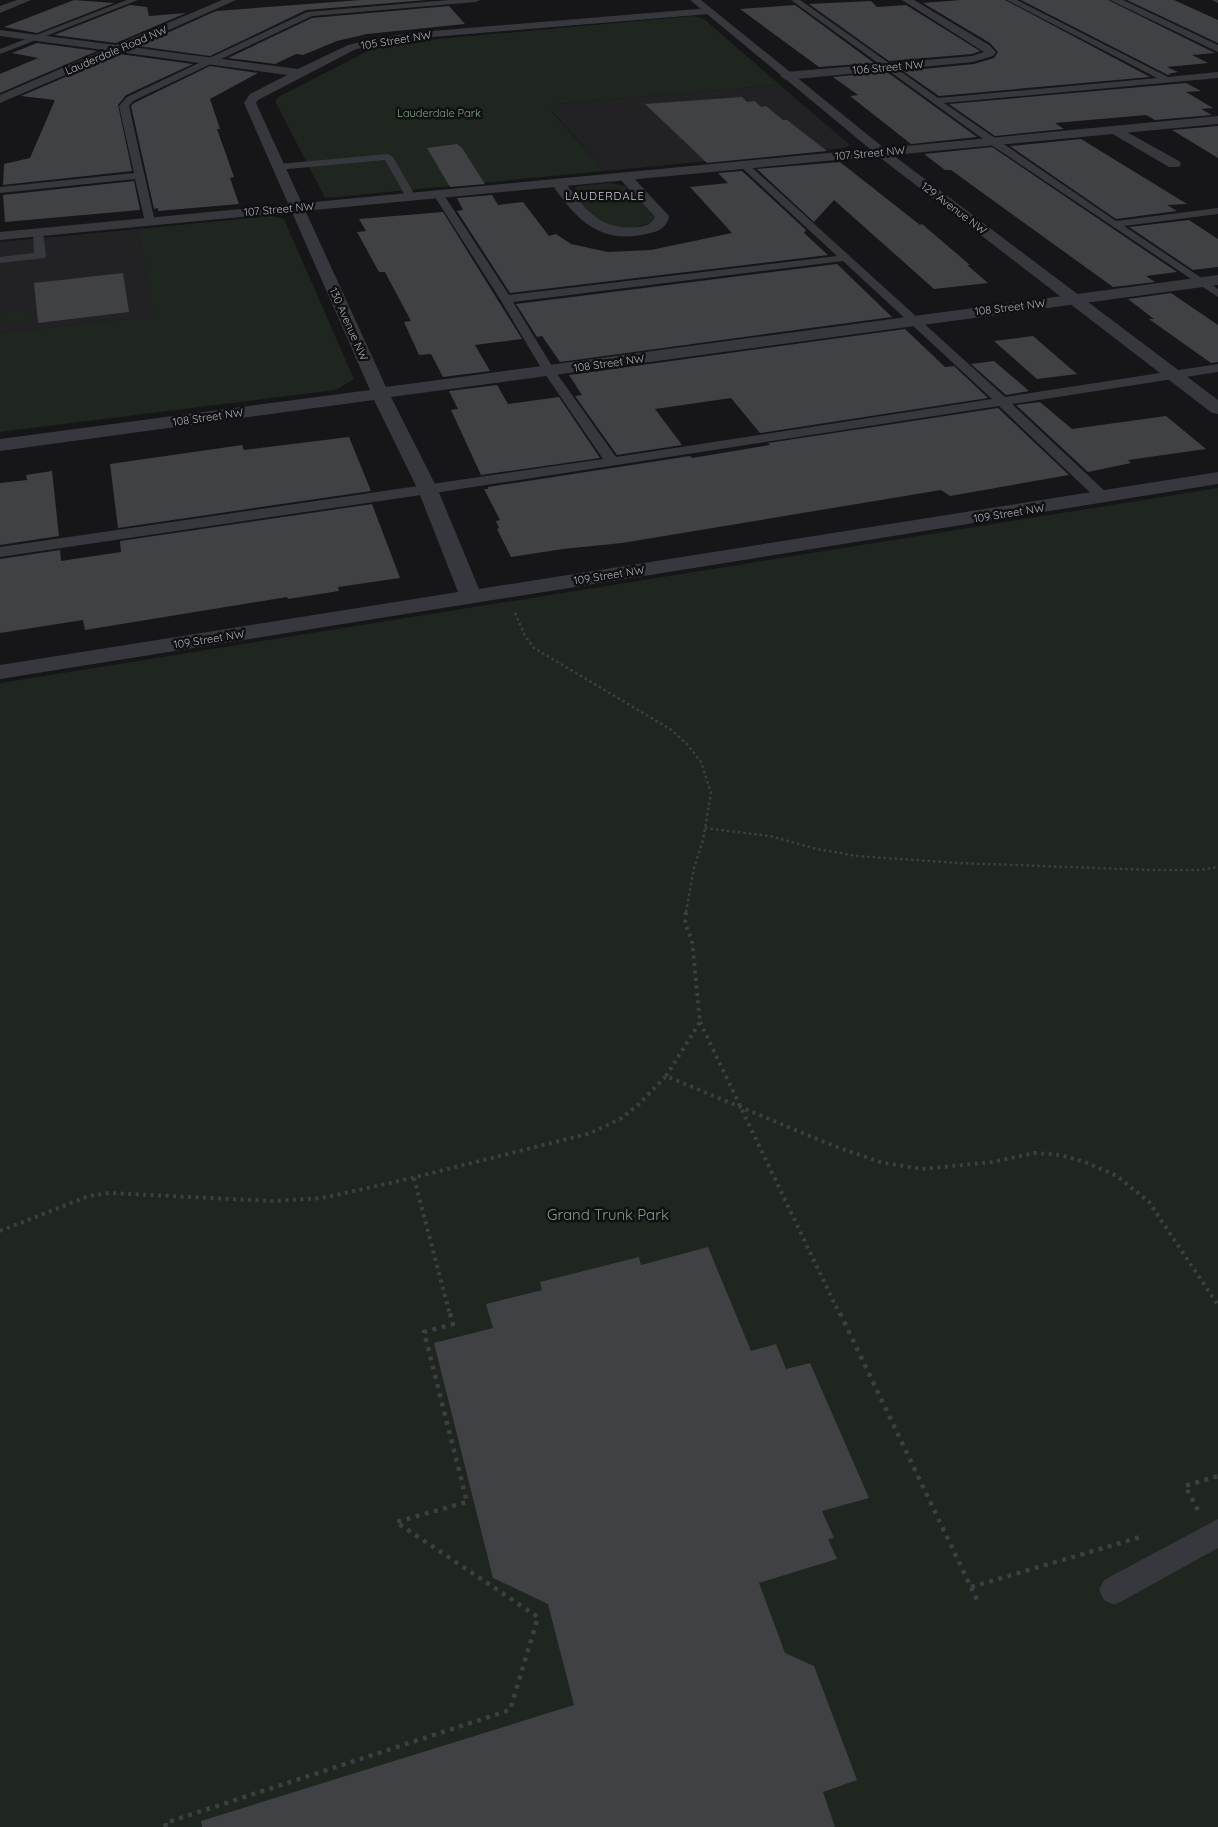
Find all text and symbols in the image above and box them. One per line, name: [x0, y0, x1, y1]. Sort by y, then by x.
street label: Lauderdale Road NW: [63, 22, 169, 78]
street label: 105 Street NW: [360, 27, 433, 52]
street label: 106 Street NW: [852, 57, 924, 77]
park label: Lauderdale Park: [397, 106, 481, 120]
street label: 107 Street NW: [834, 143, 906, 163]
street label: 129 Avenue NW: [918, 179, 990, 237]
district label: LAUDERDALE: [565, 189, 645, 203]
street label: 107 Street NW: [243, 199, 315, 219]
street label: 130 Avenue NW: [327, 285, 372, 363]
street label: 108 Street NW: [974, 296, 1047, 318]
street label: 108 Street NW: [573, 351, 646, 375]
street label: 108 Street NW: [172, 405, 245, 429]
street label: 109 Street NW: [973, 500, 1046, 526]
street label: 109 Street NW: [573, 562, 646, 588]
street label: 109 Street NW: [173, 626, 246, 652]
park label: Grand Trunk Park: [547, 1205, 669, 1224]

